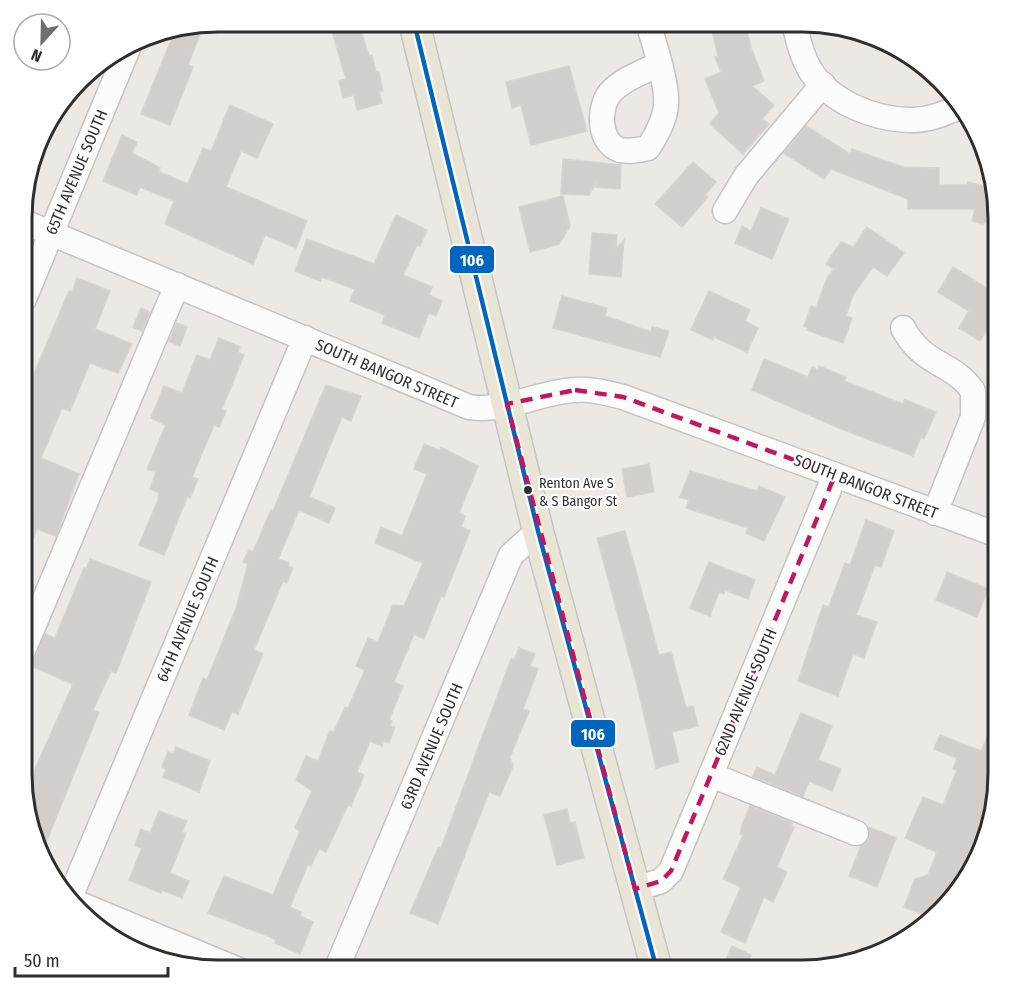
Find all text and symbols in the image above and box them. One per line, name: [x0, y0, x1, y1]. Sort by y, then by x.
north arrow: [12, 12, 72, 72]
text: N: [29, 45, 45, 66]
street label: 65TH AVENUE SOUTH: [42, 107, 111, 238]
line badge: 106: [449, 245, 495, 274]
text: 106: [460, 251, 484, 270]
street label: SOUTH BANGOR STREET: [313, 335, 461, 412]
street label: SOUTH BANGOR STREET: [791, 450, 941, 523]
place label: Renton Ave S & S Bangor St: [539, 475, 618, 510]
marker: Renton Ave S & S Bangor St: [522, 484, 534, 496]
street label: 64TH AVENUE SOUTH: [152, 554, 222, 685]
street label: 62ND AVENUE SOUTH: [710, 626, 781, 759]
street label: 63RD AVENUE SOUTH: [396, 680, 467, 812]
line badge: 106: [570, 719, 616, 748]
text: 106: [581, 725, 605, 744]
scale bar: [15, 940, 168, 978]
text: 50 m: [24, 950, 60, 972]

